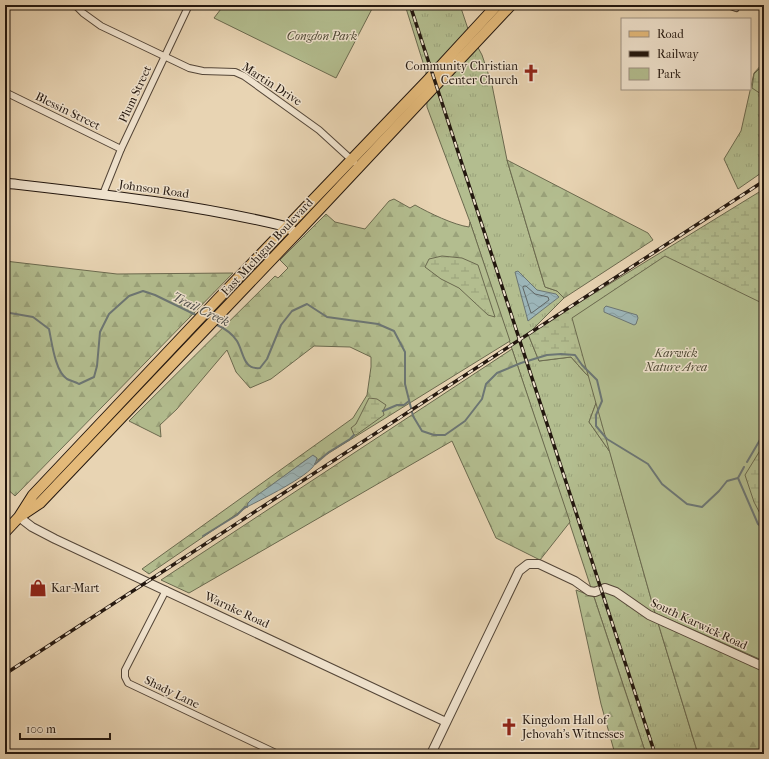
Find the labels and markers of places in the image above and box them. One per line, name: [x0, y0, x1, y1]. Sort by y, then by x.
place label: Community Christian Center Church: [405, 59, 518, 87]
church icon: Community Christian Center Church: [521, 63, 541, 83]
shop icon: Kar-Mart: [28, 578, 48, 598]
place label: Kar-Mart: [51, 581, 100, 595]
place label: Kingdom Hall of Jehovah's Witnesses: [521, 713, 624, 741]
church icon: Kingdom Hall of Jehovah's Witnesses: [499, 717, 519, 737]

